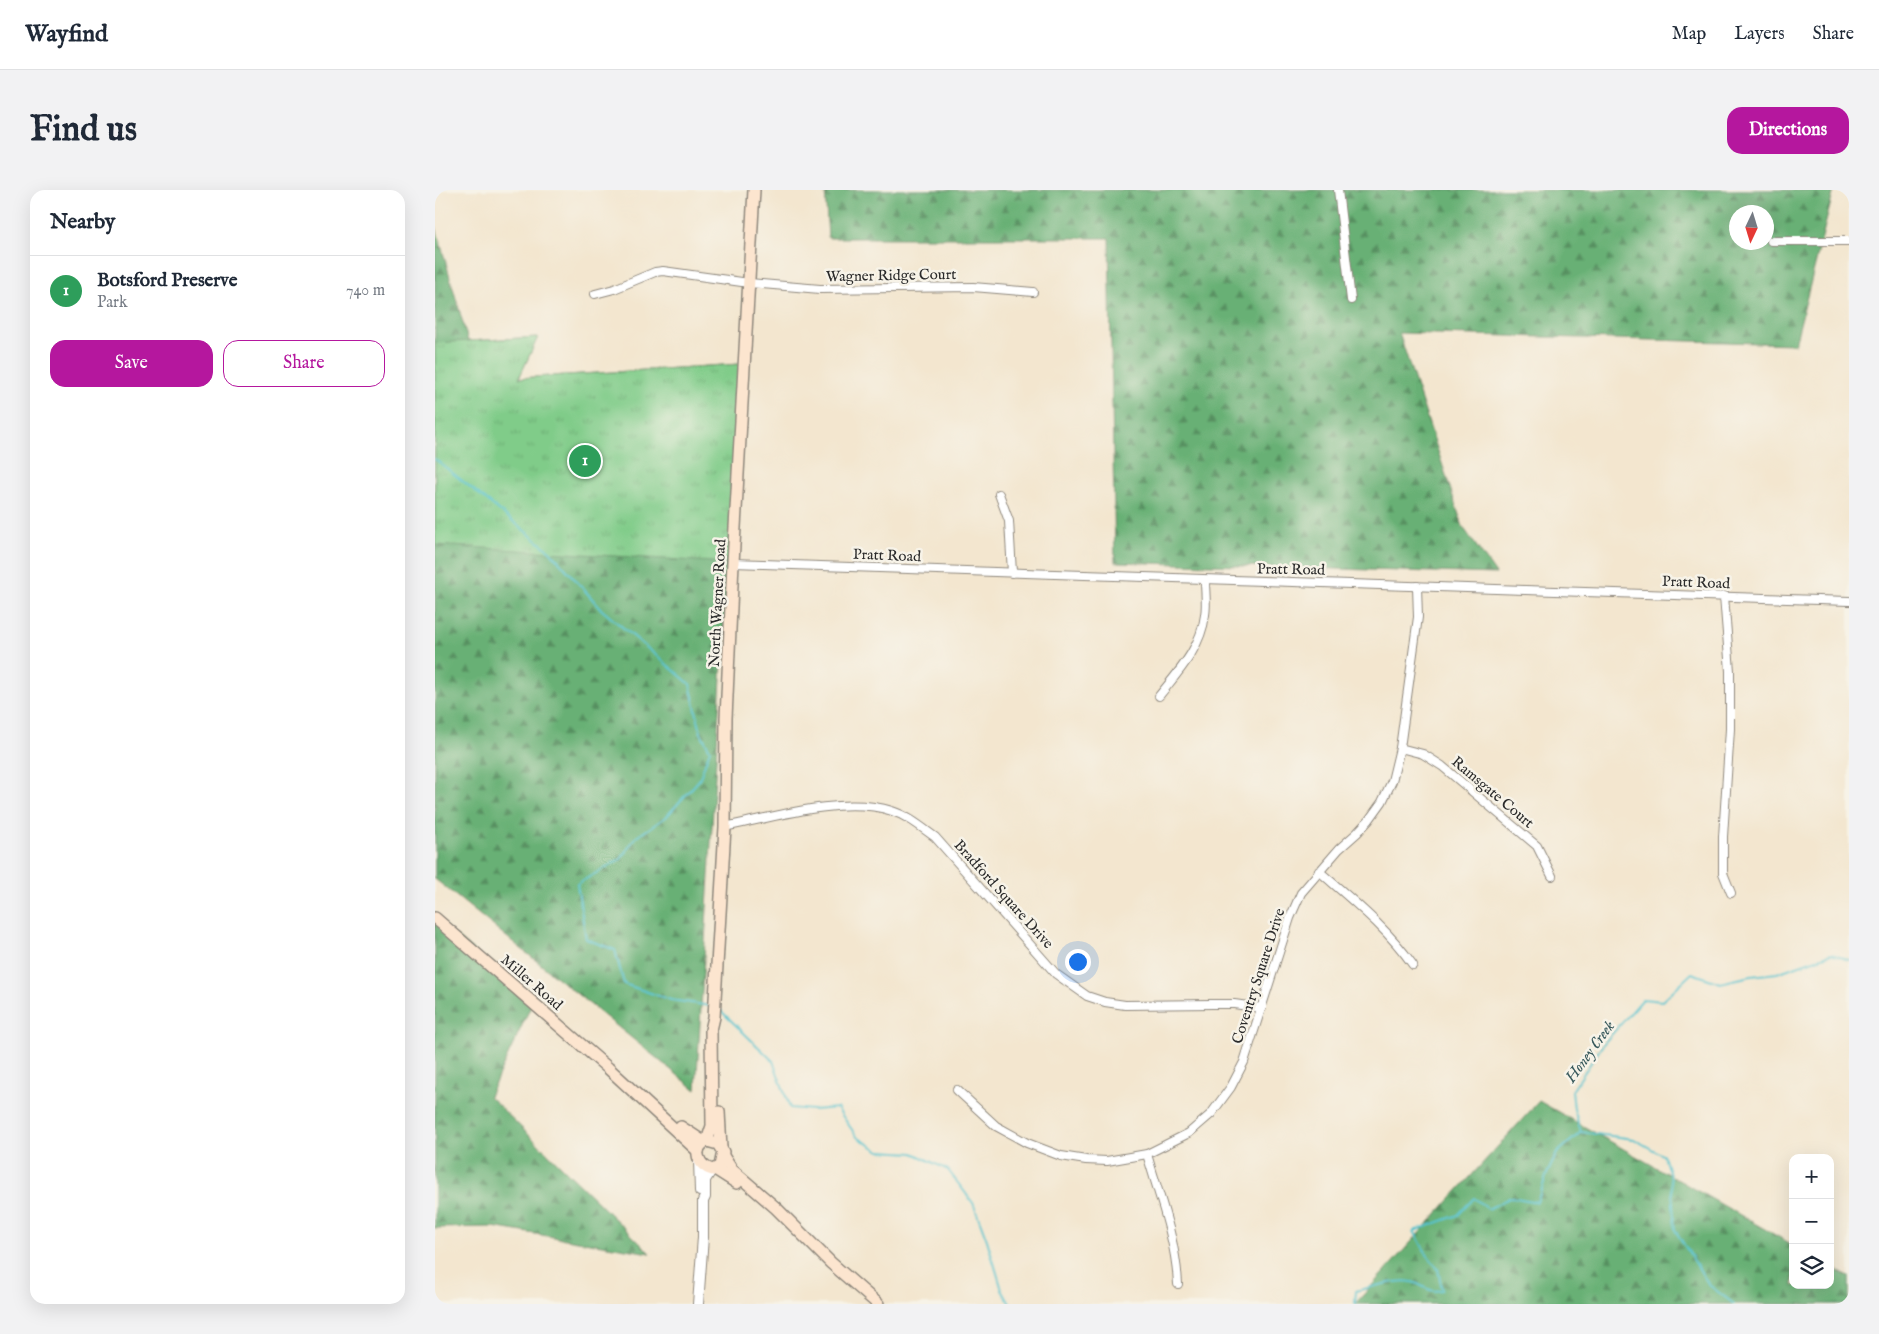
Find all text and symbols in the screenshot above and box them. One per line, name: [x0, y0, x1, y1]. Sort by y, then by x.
text: Wayfind: [25, 19, 108, 50]
text: Map: [1672, 23, 1706, 46]
text: Layers: [1734, 23, 1785, 46]
text: Share: [1813, 23, 1854, 46]
button: Directions: [1727, 107, 1849, 154]
text: Find us: [30, 108, 137, 153]
north arrow: [1729, 205, 1774, 250]
text: Nearby: [50, 209, 115, 236]
street label: Wagner Ridge Court: [826, 265, 956, 286]
text: Botsford Preserve: [97, 269, 237, 293]
text: 1: [63, 281, 69, 301]
text: 740 m: [346, 281, 385, 301]
text: Park: [97, 293, 127, 313]
button: Save: [50, 340, 213, 387]
button: Share: [223, 340, 385, 387]
pin: 1: [569, 442, 601, 480]
street label: North Wagner Road: [705, 538, 730, 667]
street label: Pratt Road: [853, 545, 922, 566]
street label: Pratt Road: [1257, 559, 1326, 580]
street label: Pratt Road: [1662, 572, 1731, 593]
street label: Ramsgate Court: [1448, 752, 1538, 832]
street label: Bradford Square Drive: [950, 836, 1058, 953]
street label: Coventry Square Drive: [1228, 906, 1289, 1046]
your location: [1065, 949, 1091, 975]
street label: Miller Road: [497, 950, 567, 1015]
water label: Honey Creek: [1561, 1017, 1620, 1088]
map controls: [1789, 1154, 1834, 1289]
button: +: [1789, 1154, 1834, 1199]
button: −: [1789, 1199, 1834, 1244]
button: layers: [1789, 1244, 1834, 1289]

